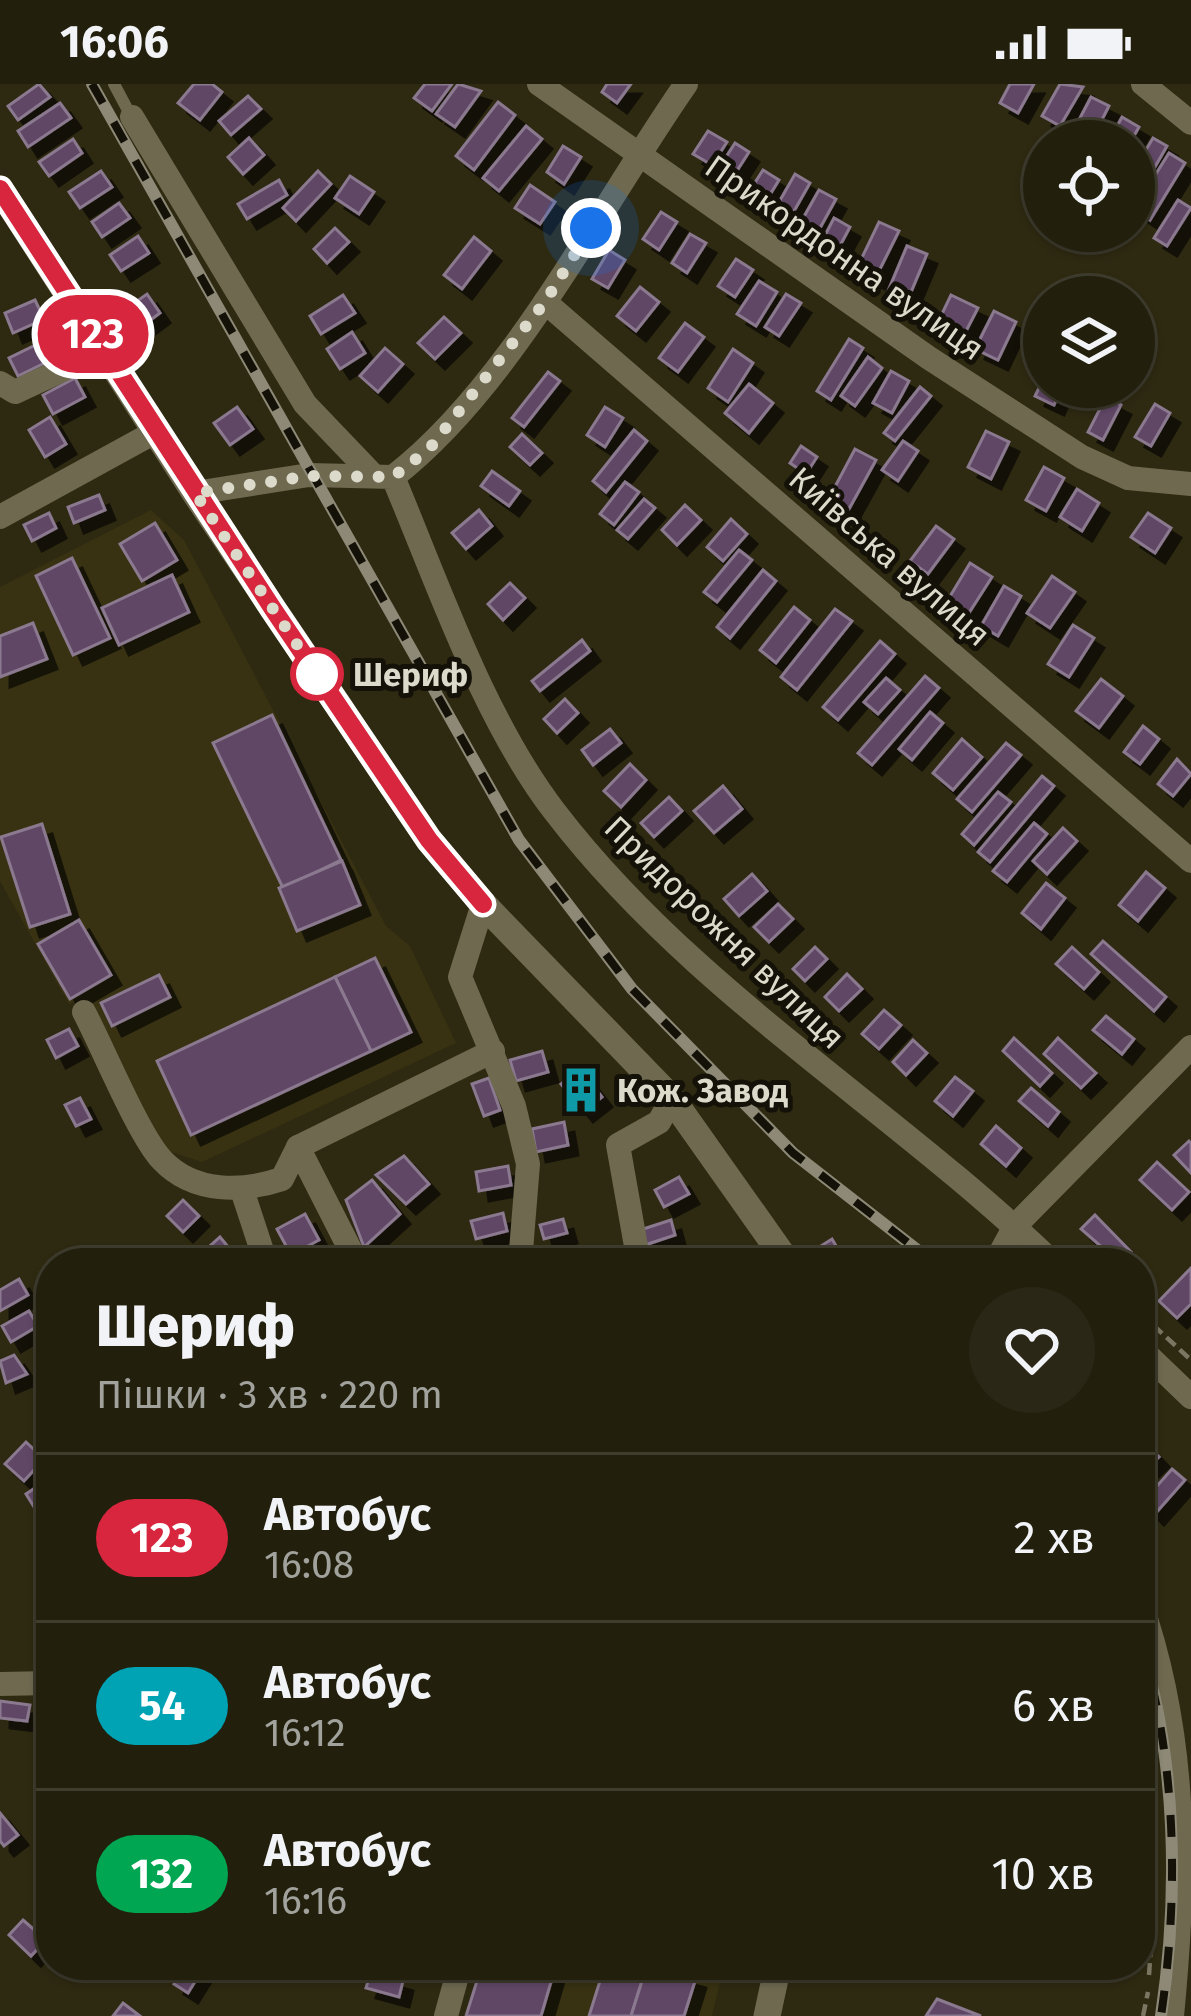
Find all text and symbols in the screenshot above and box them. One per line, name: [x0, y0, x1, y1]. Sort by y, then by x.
text: 16:06: [60, 15, 169, 69]
map controls: [1023, 120, 1155, 408]
button: locate: [1023, 120, 1155, 252]
street label: Прикордонна вулиця: [697, 147, 991, 369]
your location: [561, 198, 621, 258]
button: layers: [1023, 276, 1155, 408]
line badge: 123: [24, 295, 162, 373]
text: 123: [62, 309, 124, 359]
street label: Київська вулиця: [781, 459, 998, 655]
marker: Шериф: [292, 649, 342, 699]
place label: Шериф: [353, 655, 468, 695]
street label: Придорожня вулиця: [596, 808, 853, 1058]
building icon: Кож. Завод: [556, 1065, 606, 1115]
place label: Кож. Завод: [617, 1071, 789, 1111]
button: heart: [969, 1287, 1095, 1413]
text: Шериф: [96, 1293, 295, 1361]
text: Пішки · 3 хв · 220 m: [96, 1372, 443, 1418]
text: Автобус: [264, 1488, 431, 1542]
text: 2 хв: [1014, 1511, 1095, 1565]
text: 123: [131, 1513, 193, 1563]
text: 16:08: [264, 1542, 354, 1588]
text: Автобус: [264, 1656, 431, 1710]
text: 6 хв: [1012, 1679, 1095, 1733]
text: 54: [139, 1681, 185, 1731]
text: 16:12: [264, 1710, 346, 1756]
text: Автобус: [264, 1824, 431, 1878]
text: 10 хв: [991, 1847, 1095, 1901]
text: 132: [131, 1849, 193, 1899]
text: 16:16: [264, 1878, 347, 1924]

